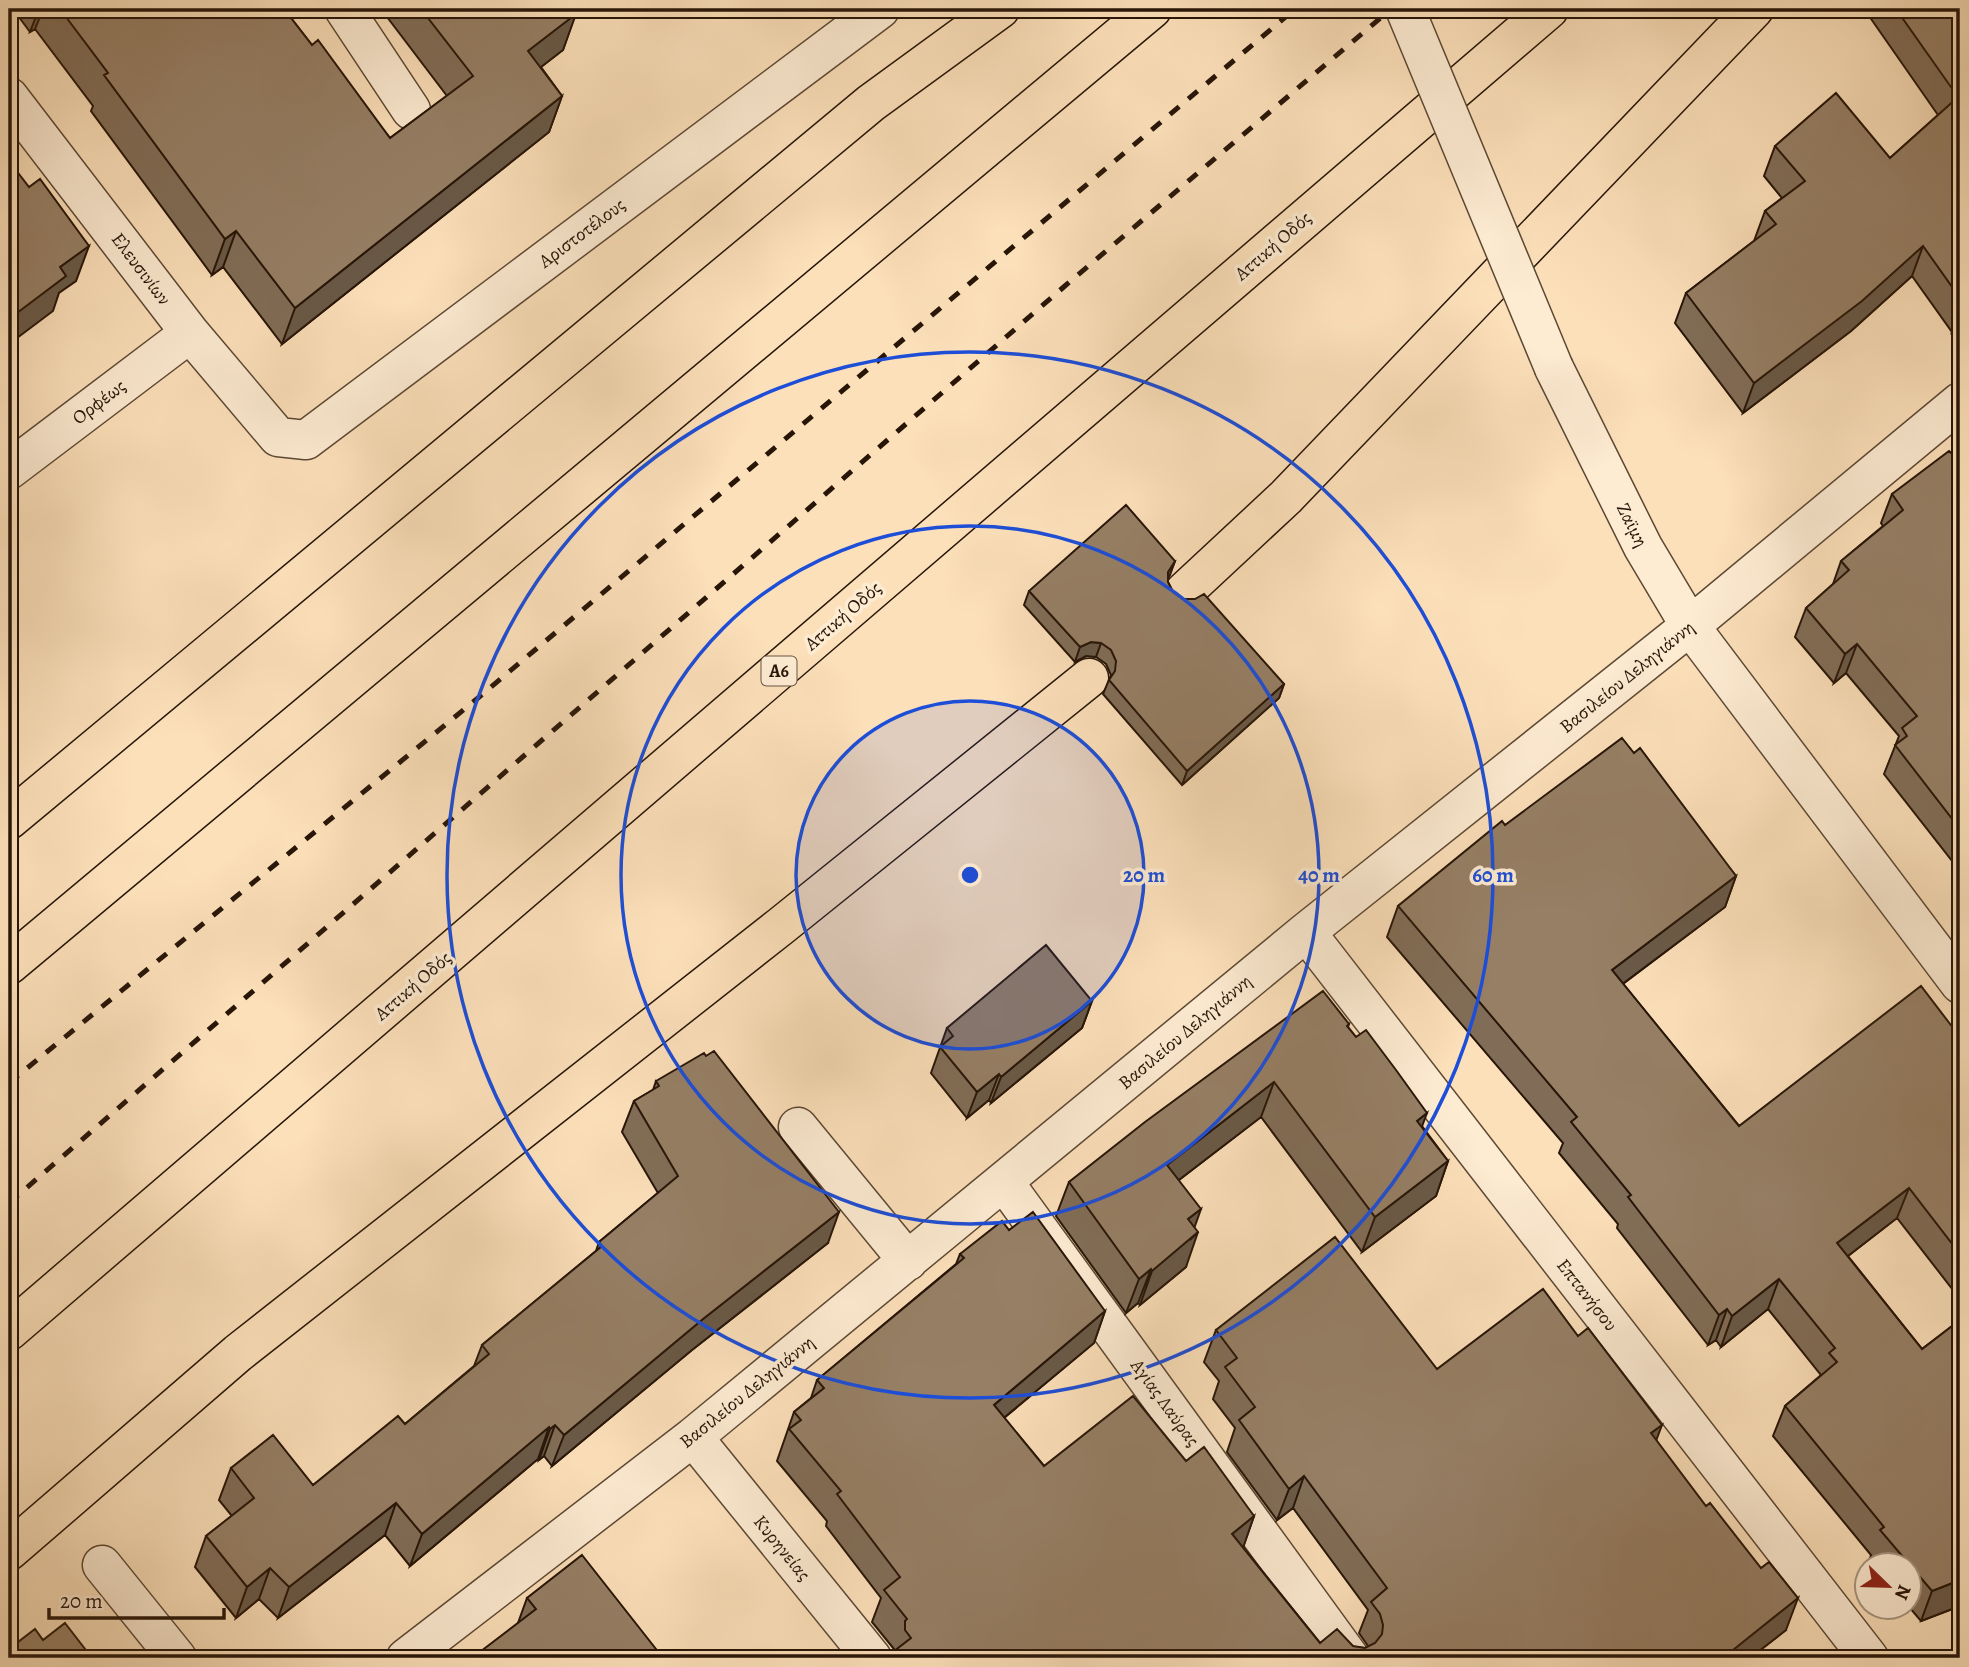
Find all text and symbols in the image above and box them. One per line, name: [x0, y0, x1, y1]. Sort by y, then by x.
street label: Αριστοτέλους: [533, 192, 631, 275]
street label: Αττική Οδός: [1228, 205, 1317, 287]
street label: Ελευσινίων: [105, 227, 177, 311]
street label: Ορφέως: [67, 373, 131, 431]
street label: Ζαϊμη: [1610, 498, 1654, 552]
street label: Αττική Οδός: [798, 575, 887, 657]
street label: Βασιλείου Δεληγιάννη: [1554, 614, 1700, 740]
road number: Α6: [762, 656, 796, 686]
text: 20 m: [1123, 861, 1165, 889]
text: 40 m: [1298, 861, 1340, 889]
text: 60 m: [1472, 861, 1514, 889]
centre of rings: [958, 863, 982, 887]
street label: Αττική Οδός: [368, 945, 457, 1027]
street label: Βασιλείου Δεληγιάννη: [1113, 969, 1257, 1095]
street label: Επτανήσου: [1550, 1253, 1624, 1337]
street label: Βασιλείου Δεληγιάννη: [674, 1329, 820, 1455]
street label: Αγίας Λαύρας: [1124, 1353, 1206, 1452]
street label: Κυρηνείας: [747, 1510, 817, 1587]
north arrow: [1854, 1552, 1924, 1622]
scale bar: [49, 1576, 224, 1620]
text: N: [1888, 1581, 1917, 1604]
text: 20 m: [60, 1587, 103, 1615]

